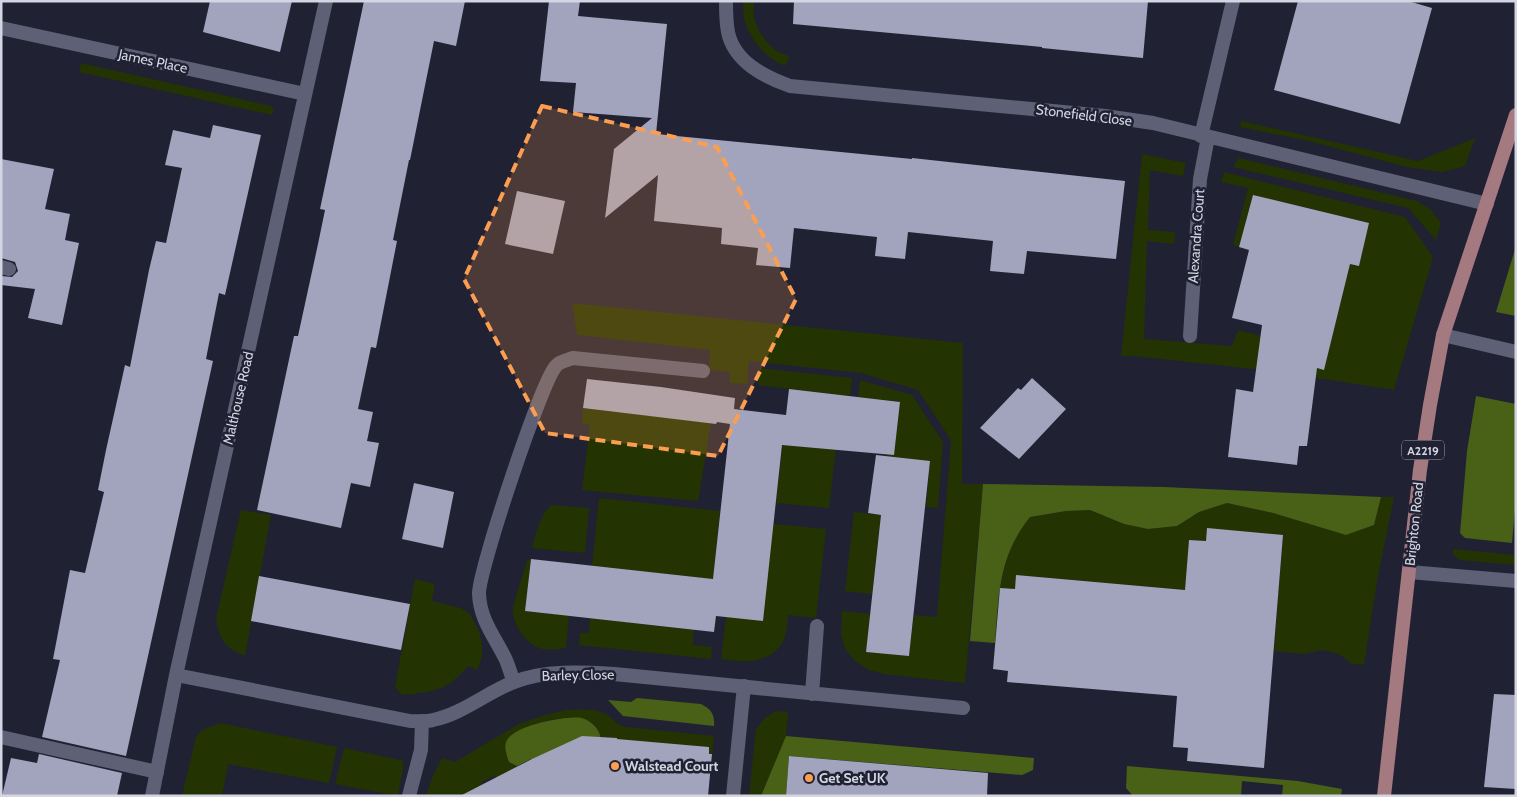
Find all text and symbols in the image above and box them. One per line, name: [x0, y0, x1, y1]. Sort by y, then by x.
street label: James Place: [116, 45, 189, 77]
street label: Stonefield Close: [1035, 100, 1133, 130]
street label: Alexandra Court: [1184, 188, 1208, 284]
street label: Malthouse Road: [219, 350, 257, 446]
road number: A2219: [1402, 440, 1444, 460]
street label: Brighton Road: [1401, 481, 1427, 567]
street label: Barley Close: [542, 665, 614, 685]
place label: Walstead Court: [625, 757, 718, 775]
marker: Walstead Court: [609, 760, 621, 772]
place label: Get Set UK: [819, 769, 886, 787]
marker: Get Set UK: [803, 772, 815, 784]

